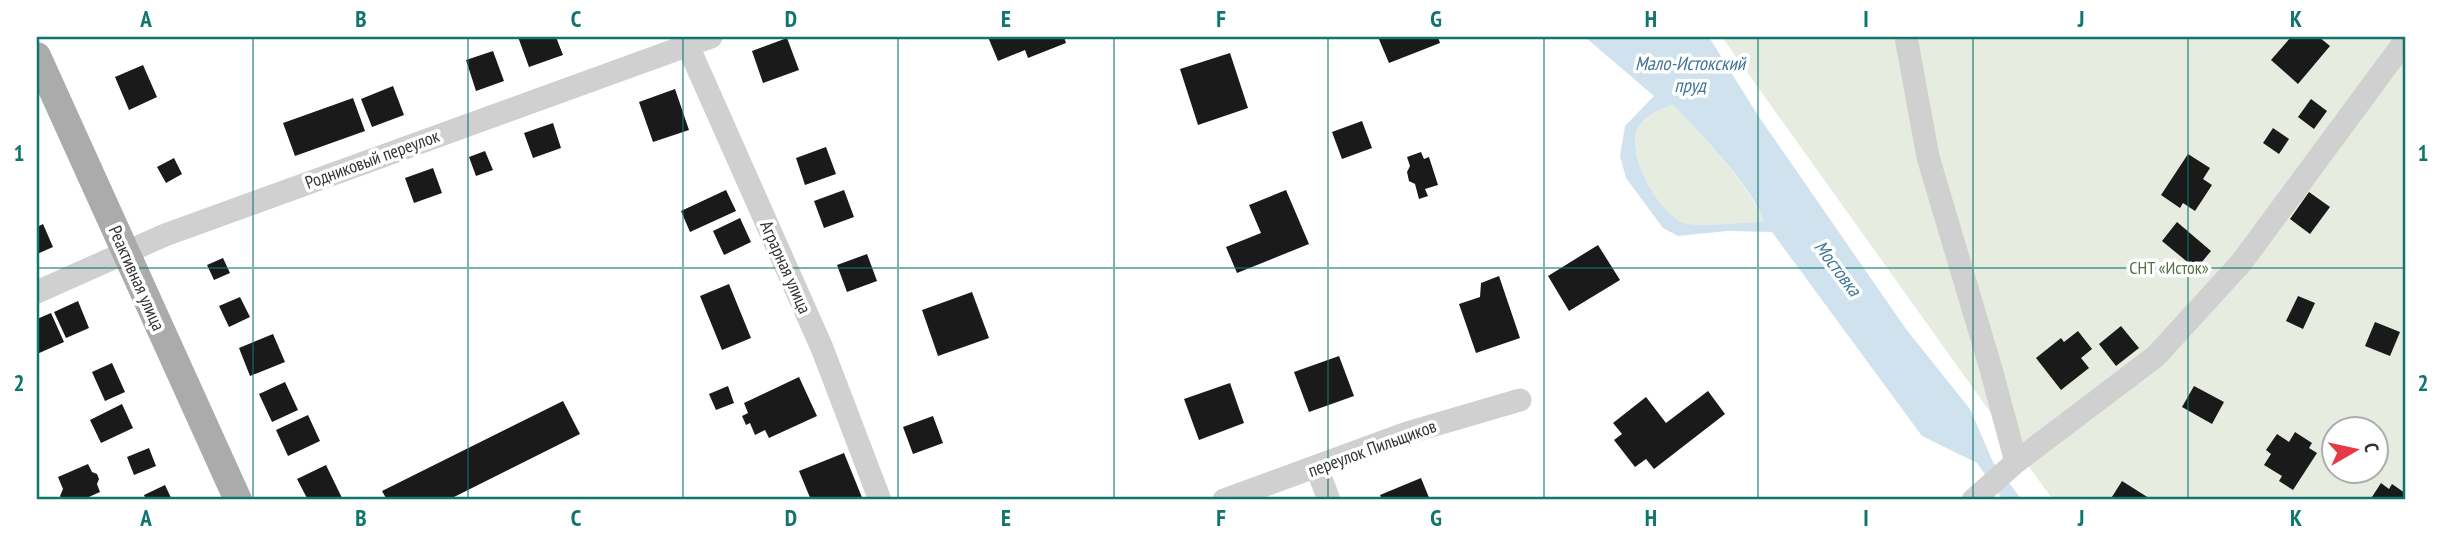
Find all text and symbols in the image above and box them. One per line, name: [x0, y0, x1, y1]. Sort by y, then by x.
text: A: [139, 4, 152, 33]
text: B: [355, 4, 367, 33]
text: C: [571, 4, 582, 33]
text: D: [785, 4, 797, 33]
text: E: [1001, 4, 1011, 33]
text: F: [1216, 4, 1226, 33]
text: G: [1430, 4, 1442, 33]
text: H: [1645, 4, 1657, 33]
text: I: [1863, 4, 1869, 33]
text: J: [2077, 4, 2084, 33]
text: K: [2290, 4, 2302, 33]
water label: Мало-Истокский пруд: [1635, 51, 1747, 97]
street label: Родниковый переулок: [302, 124, 442, 194]
text: 1: [14, 138, 25, 167]
text: 1: [2418, 138, 2429, 167]
street label: Аграрная улица: [755, 217, 817, 317]
street label: Реактивная улица: [104, 222, 170, 334]
water label: Мостовка: [1809, 235, 1868, 302]
park label: СНТ «Исток»: [2129, 256, 2209, 279]
text: 2: [14, 368, 25, 397]
text: 2: [2418, 368, 2429, 397]
street label: переулок Пильщиков: [1305, 414, 1439, 482]
north arrow: [2320, 414, 2390, 484]
text: С: [2359, 441, 2384, 454]
text: A: [139, 503, 152, 532]
text: B: [355, 503, 367, 532]
text: C: [571, 503, 582, 532]
text: D: [785, 503, 797, 532]
text: E: [1001, 503, 1011, 532]
text: F: [1216, 503, 1226, 532]
text: G: [1430, 503, 1442, 532]
text: H: [1645, 503, 1657, 532]
text: I: [1863, 503, 1869, 532]
text: J: [2077, 503, 2084, 532]
text: K: [2290, 503, 2302, 532]

